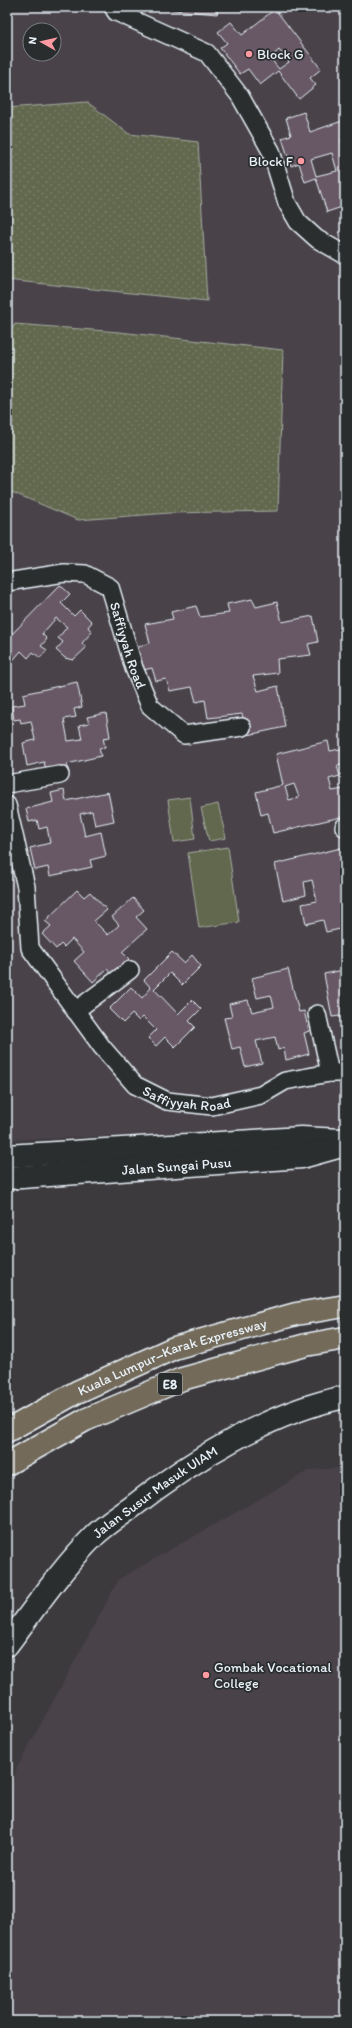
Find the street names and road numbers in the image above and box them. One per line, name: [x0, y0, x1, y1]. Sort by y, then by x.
street label: Saffiyyah Road: [106, 600, 150, 692]
street label: Saffiyyah Road: [140, 1082, 233, 1115]
street label: Jalan Sungai Pusu: [121, 1154, 232, 1179]
street label: Kuala Lumpur–Karak Expressway: [75, 1314, 269, 1400]
road number: E8: [158, 1373, 182, 1395]
street label: Jalan Susur Masuk UIAM: [89, 1443, 221, 1542]

